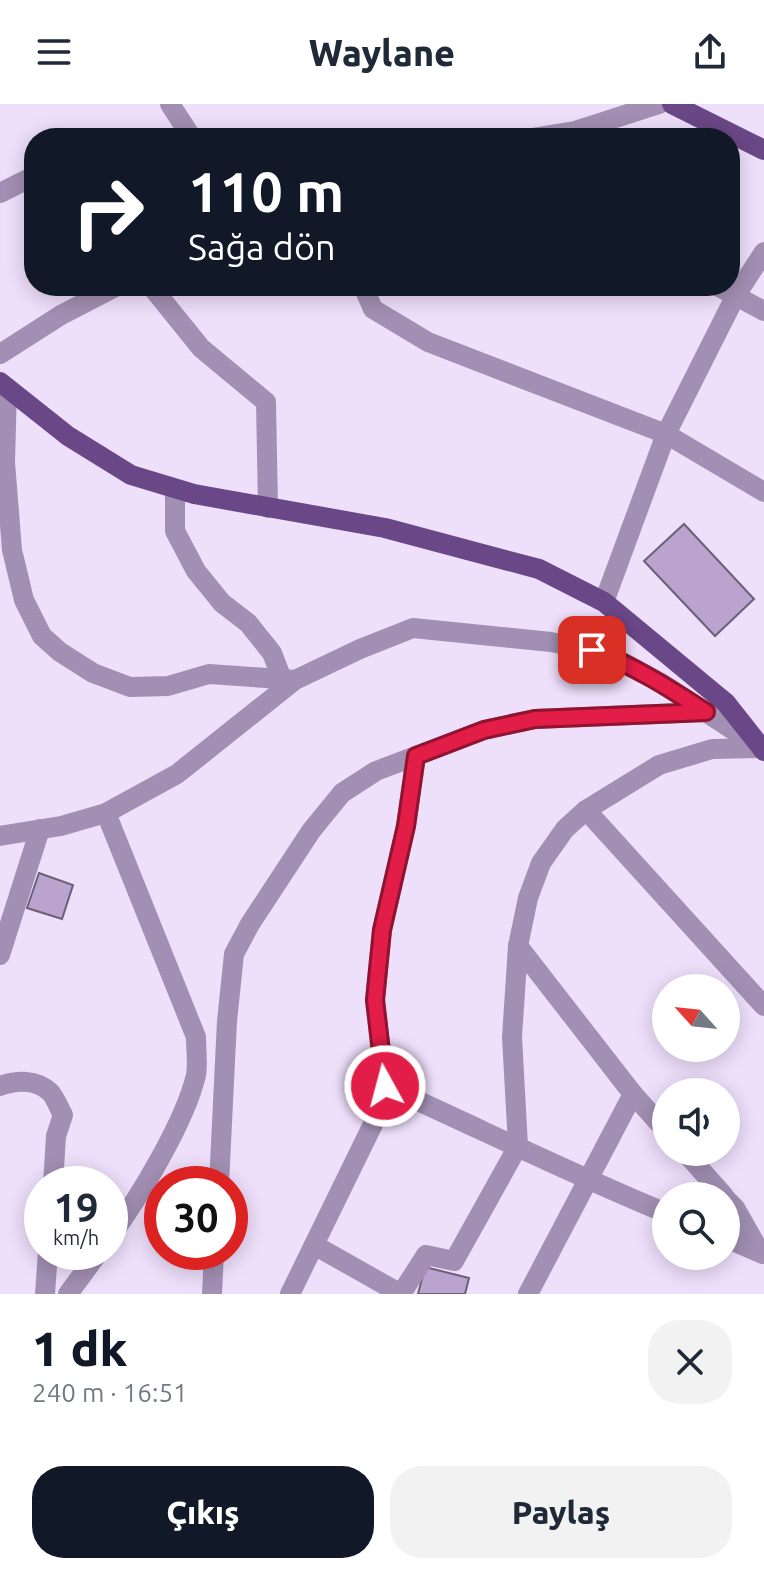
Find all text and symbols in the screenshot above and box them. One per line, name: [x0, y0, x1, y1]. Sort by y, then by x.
icon: menu: [32, 30, 76, 74]
icon: share: [688, 30, 732, 74]
text: Waylane: [309, 32, 455, 73]
icon: right: [56, 160, 160, 264]
text: 110 m: [188, 160, 344, 223]
text: Sağa dön: [188, 226, 336, 267]
pin: [558, 616, 626, 684]
icon: arrive: [570, 628, 614, 672]
north arrow: [652, 974, 740, 1062]
map controls: [652, 974, 740, 1270]
position arrow: [343, 1044, 427, 1128]
button: sound: [652, 1078, 740, 1166]
speed limit sign: 30: [144, 1166, 248, 1270]
button: search: [652, 1182, 740, 1270]
text: 19: [53, 1185, 99, 1230]
text: km/h: [53, 1226, 99, 1249]
button: close: [648, 1320, 732, 1404]
text: 1 dk: [32, 1321, 127, 1375]
text: 240 m · 16:51: [32, 1378, 188, 1407]
button: Çıkış: [32, 1466, 374, 1558]
button: Paylaş: [390, 1466, 732, 1558]

